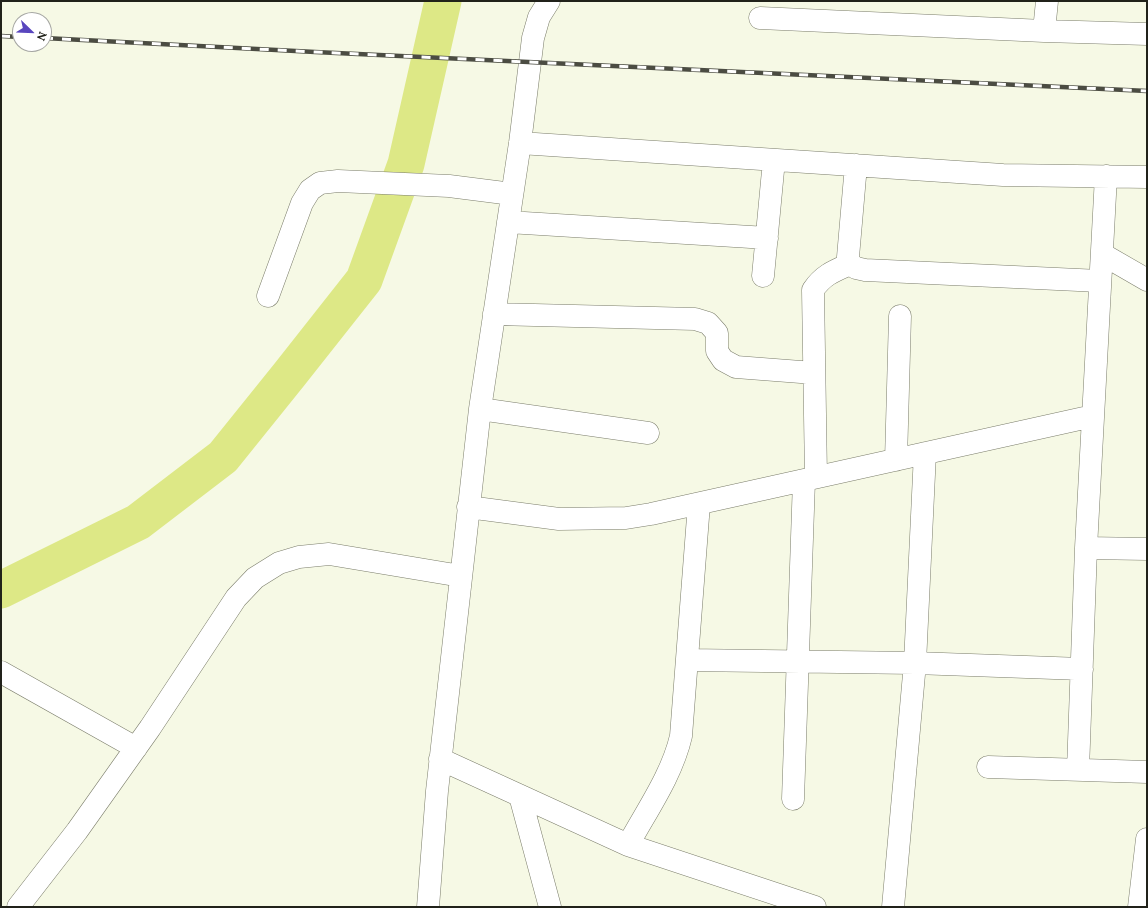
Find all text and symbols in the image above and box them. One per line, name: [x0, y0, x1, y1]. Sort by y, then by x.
north arrow: [12, 12, 52, 52]
text: N: [34, 30, 50, 43]

